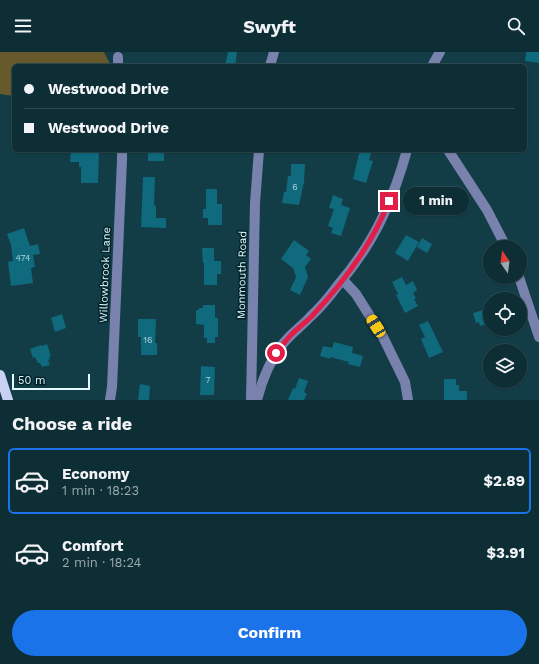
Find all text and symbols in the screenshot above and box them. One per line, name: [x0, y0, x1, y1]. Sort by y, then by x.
icon: menu: [12, 15, 34, 37]
icon: search: [505, 15, 527, 37]
text: Swyft: [243, 16, 296, 37]
text: Westwood Drive: [48, 80, 169, 98]
text: Westwood Drive: [48, 119, 169, 137]
house number: 6: [292, 182, 298, 192]
callout: 1 min: [403, 187, 469, 215]
route end: [380, 192, 398, 210]
text: 1 min: [419, 193, 453, 208]
street label: Willowbrook Lane: [97, 227, 113, 323]
street label: Monmouth Road: [235, 231, 249, 319]
north arrow: [483, 240, 527, 284]
map controls: [483, 240, 527, 388]
house number: 474: [16, 253, 31, 263]
button: locate: [483, 292, 527, 336]
car: [365, 313, 387, 339]
house number: 16: [144, 335, 152, 345]
route start: [267, 344, 285, 362]
button: layers: [483, 344, 527, 388]
scale bar: [12, 372, 90, 391]
text: 50 m: [18, 374, 45, 387]
house number: 7: [205, 375, 211, 385]
text: Choose a ride: [12, 413, 132, 434]
icon: car: [14, 463, 50, 499]
text: Economy: [62, 465, 129, 483]
text: $2.89: [483, 472, 525, 490]
text: 1 min · 18:23: [62, 483, 139, 498]
icon: car: [14, 535, 50, 571]
text: Comfort: [62, 537, 123, 555]
text: $3.91: [486, 544, 525, 562]
text: 2 min · 18:24: [62, 555, 142, 570]
button: Confirm: [12, 610, 527, 656]

